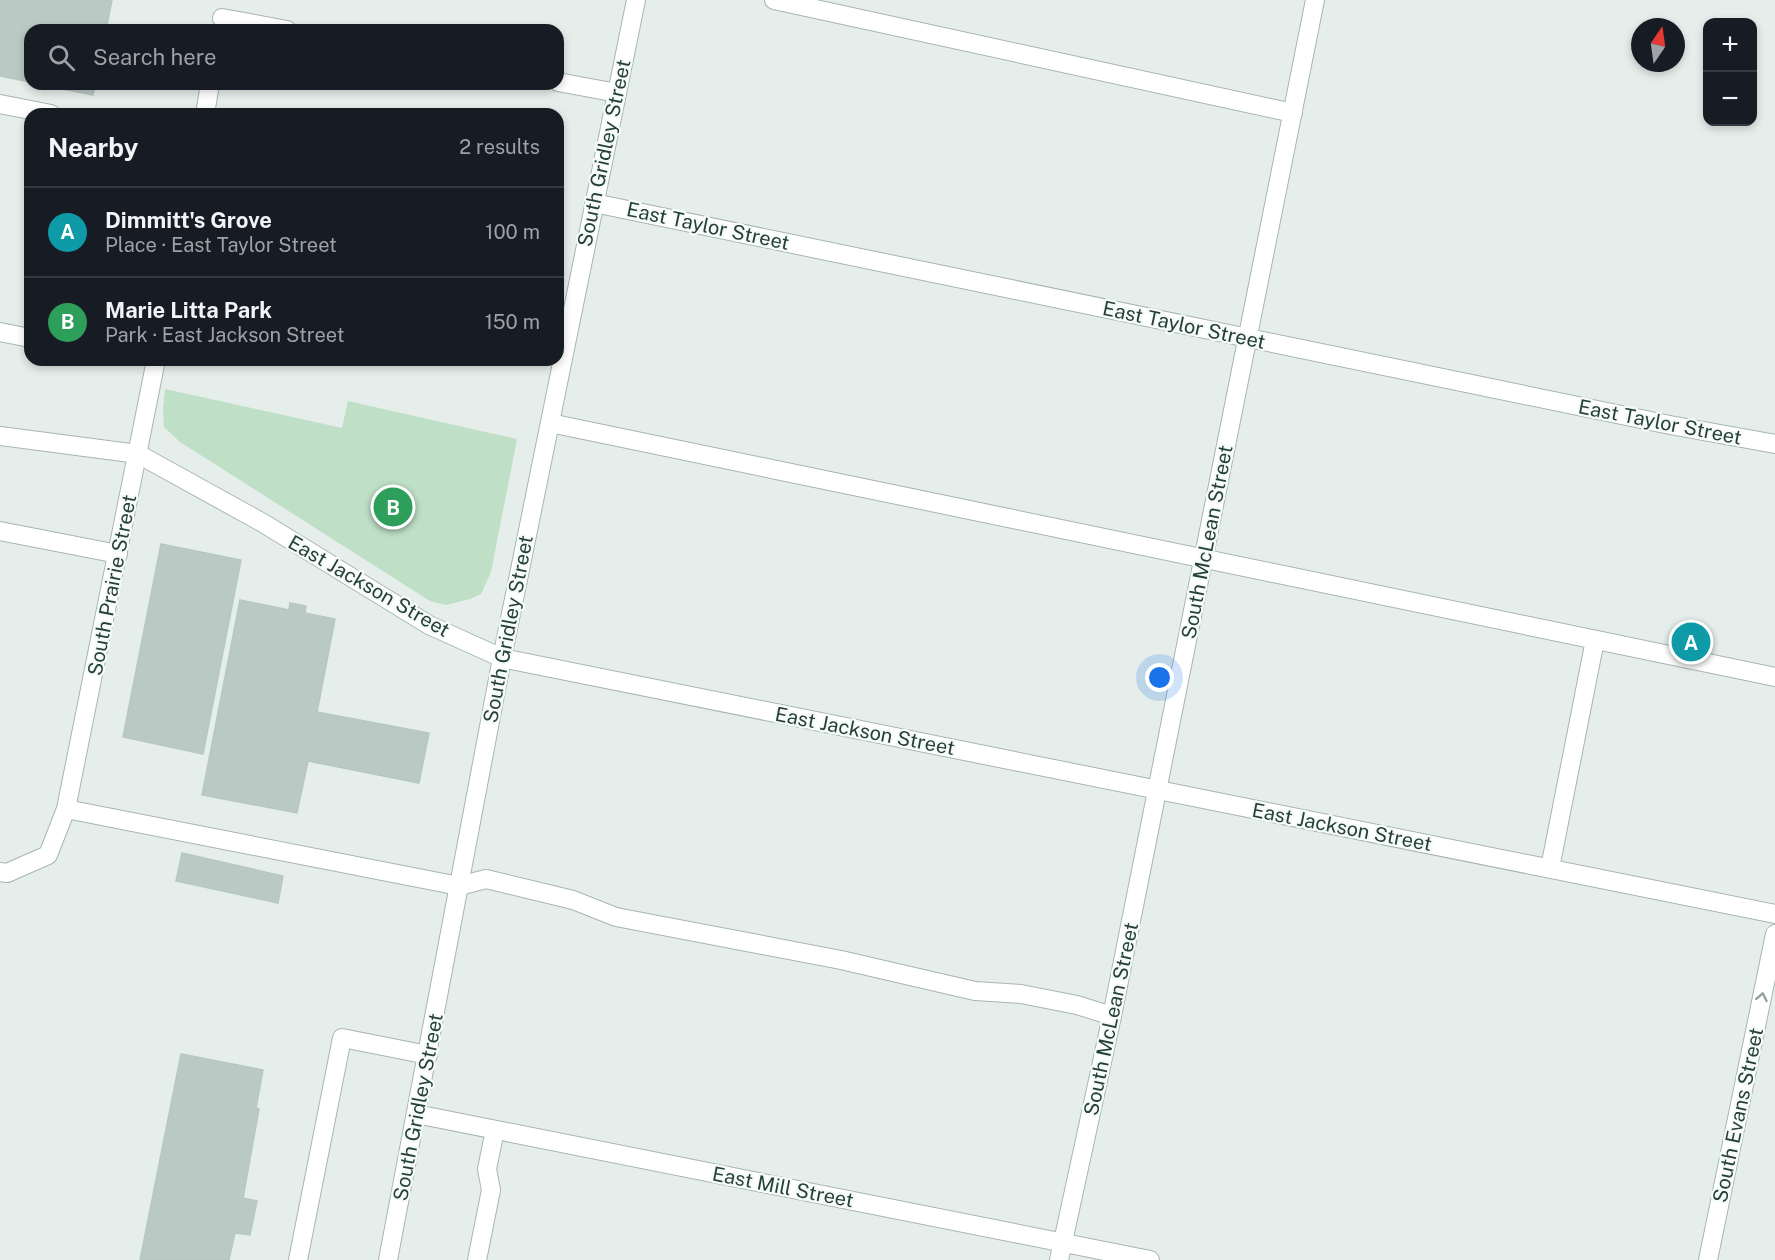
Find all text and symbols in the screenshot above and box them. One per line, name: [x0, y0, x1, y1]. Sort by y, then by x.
north arrow: [1631, 18, 1685, 72]
map controls: [1703, 18, 1757, 126]
button: +: [1703, 18, 1757, 72]
search box: [24, 24, 564, 90]
icon: search: [45, 41, 78, 74]
text: Search here: [93, 44, 217, 70]
street label: South Gridley Street: [572, 57, 636, 249]
button: −: [1703, 72, 1757, 126]
text: Nearby: [48, 132, 138, 163]
text: 2 results: [459, 135, 540, 159]
street label: East Taylor Street: [624, 197, 792, 255]
text: Dimmitt's Grove: [105, 207, 272, 233]
text: A: [60, 220, 75, 244]
text: 100 m: [485, 220, 540, 244]
text: Place · East Taylor Street: [105, 233, 337, 257]
street label: East Taylor Street: [1100, 296, 1268, 354]
text: Marie Litta Park: [105, 297, 272, 323]
text: B: [61, 310, 74, 334]
text: 150 m: [485, 310, 540, 334]
text: Park · East Jackson Street: [105, 323, 344, 347]
street label: East Taylor Street: [1576, 394, 1744, 450]
street label: South McLean Street: [1176, 443, 1238, 641]
pin: B: [374, 484, 412, 530]
street label: South Prairie Street: [83, 492, 141, 678]
street label: East Jackson Street: [284, 530, 454, 642]
street label: South Gridley Street: [478, 533, 538, 725]
pin: A: [1672, 620, 1710, 664]
your location: [1145, 663, 1174, 692]
street label: East Jackson Street: [773, 702, 957, 760]
street label: East Jackson Street: [1250, 798, 1434, 856]
street label: South McLean Street: [1079, 920, 1143, 1118]
one-way arrow: [1755, 992, 1768, 1002]
street label: South Gridley Street: [388, 1011, 448, 1203]
street label: South Evans Street: [1708, 1025, 1768, 1205]
street label: East Mill Street: [710, 1162, 856, 1212]

